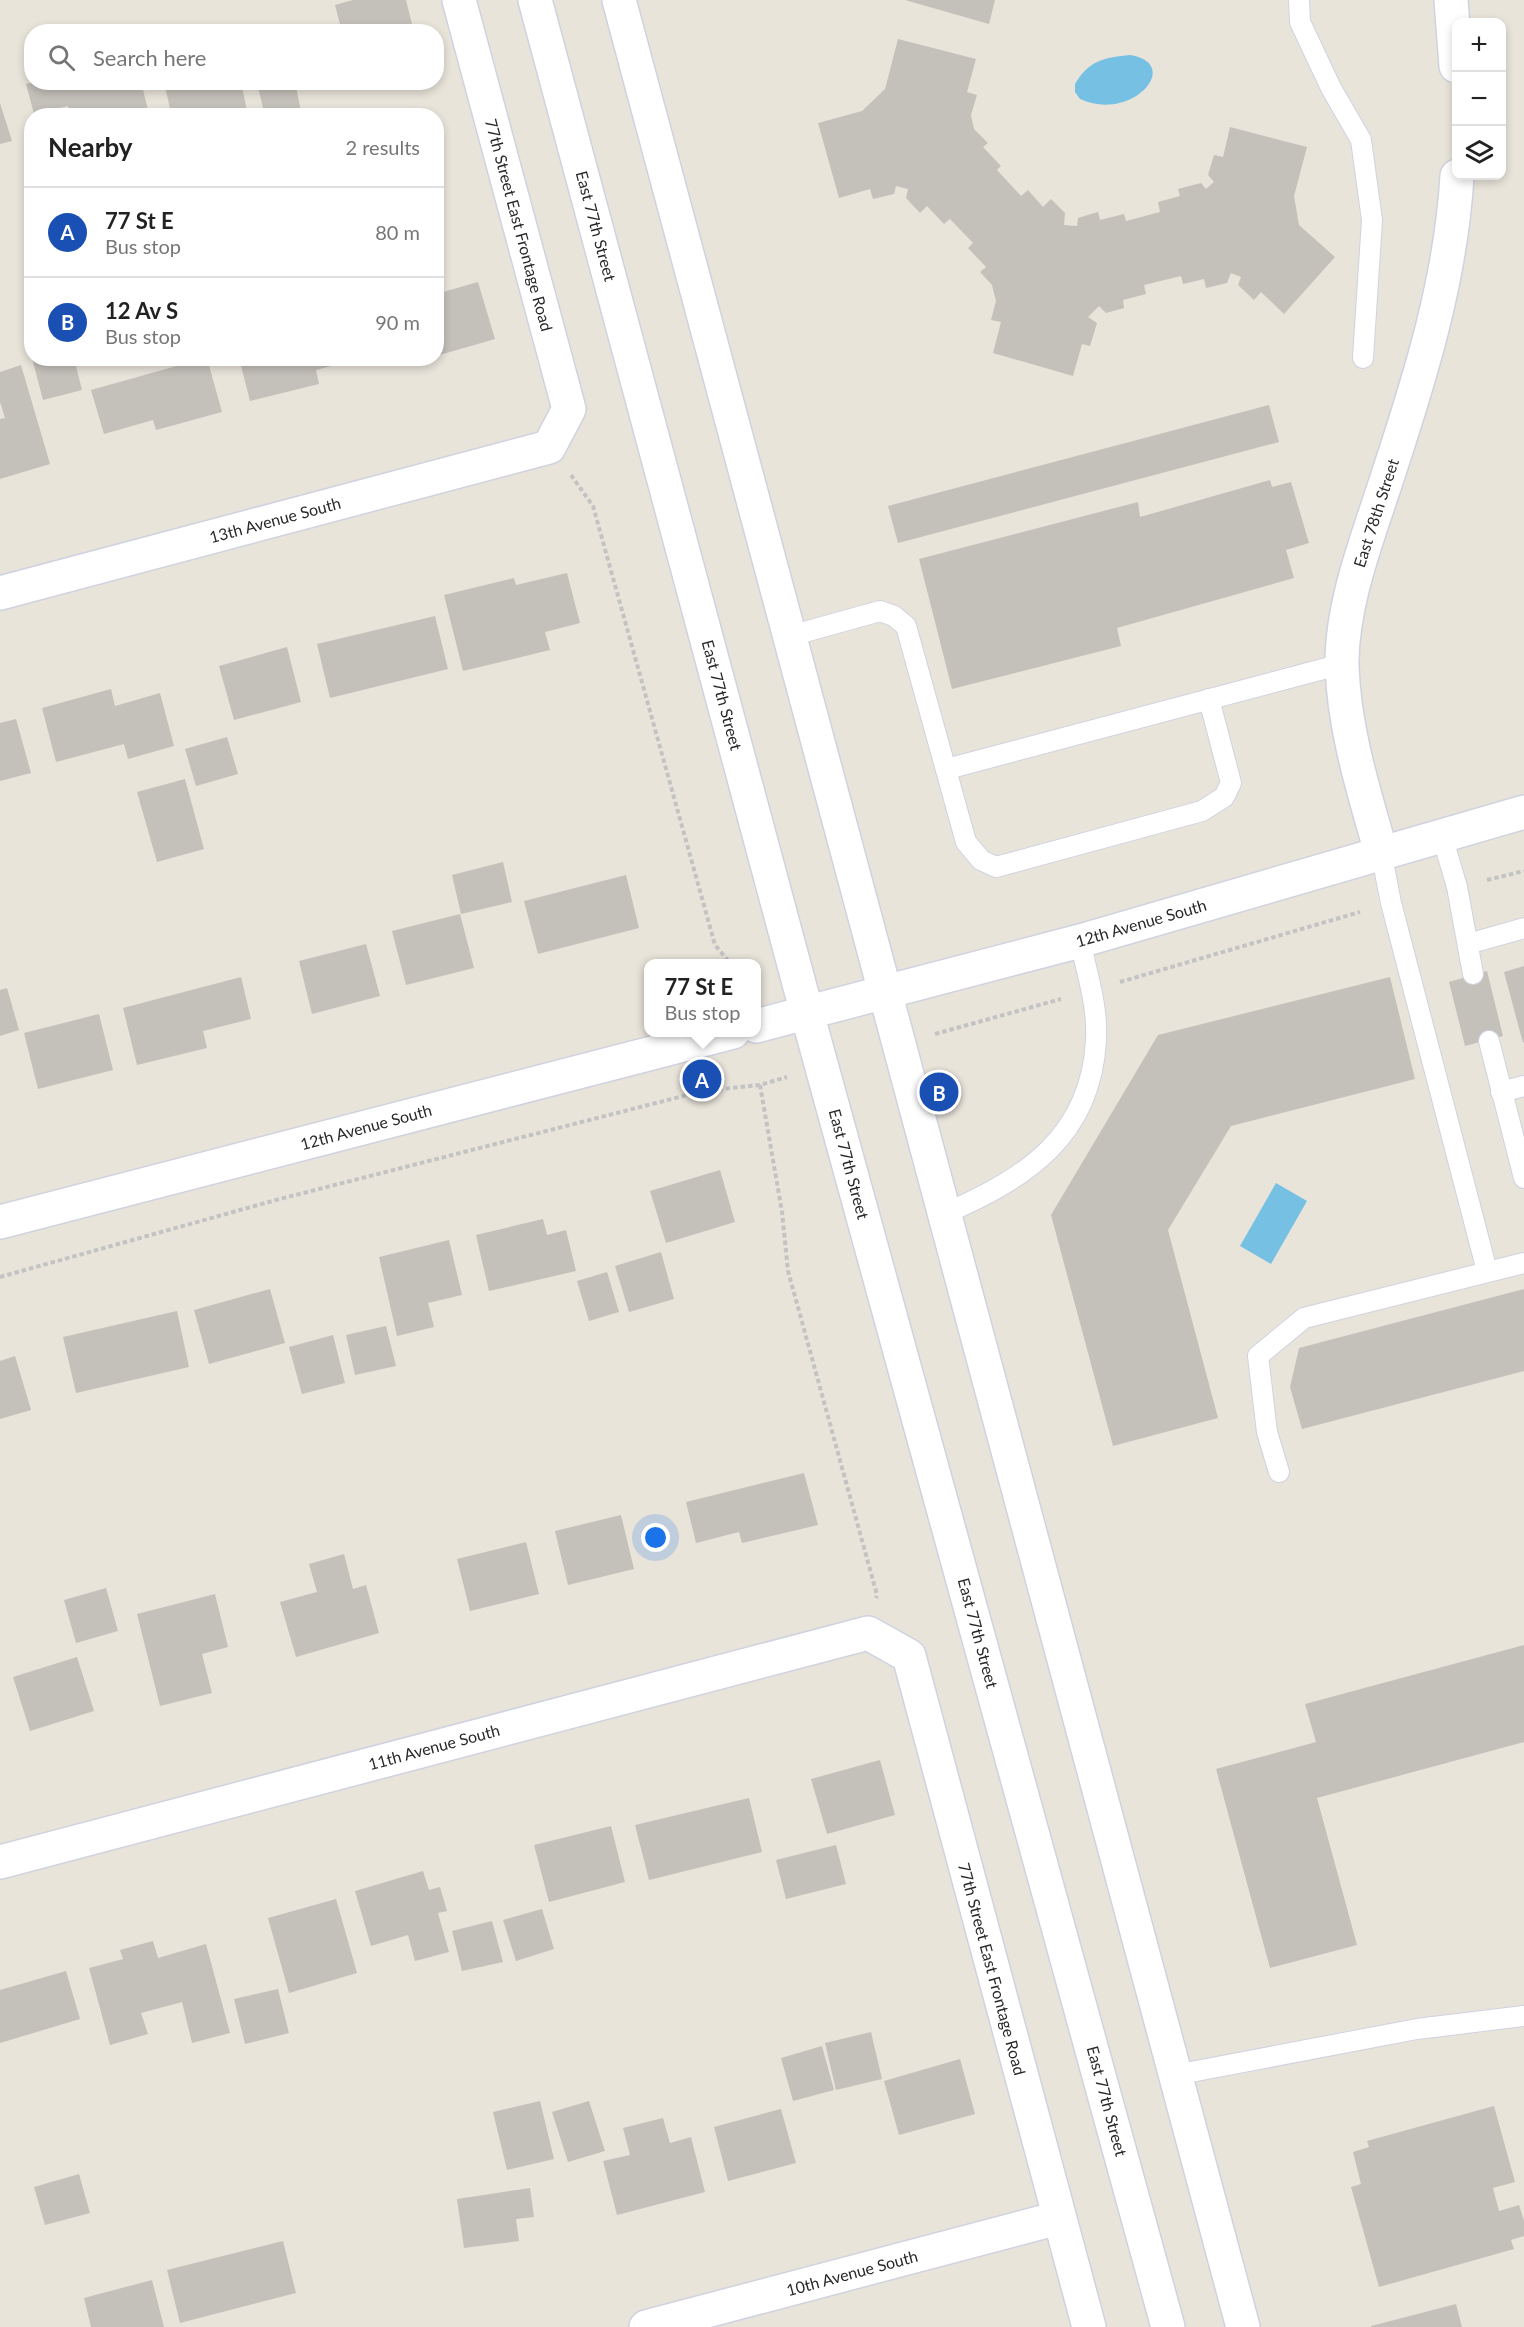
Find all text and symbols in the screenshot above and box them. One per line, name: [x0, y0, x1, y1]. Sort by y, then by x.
map controls: [1452, 18, 1506, 180]
button: +: [1452, 18, 1506, 72]
search box: [24, 24, 444, 90]
icon: search: [45, 41, 78, 74]
text: Search here: [93, 44, 206, 71]
button: −: [1452, 72, 1506, 126]
street label: 77th Street East Frontage Road: [482, 117, 557, 333]
button: layers: [1452, 126, 1506, 180]
text: Nearby: [48, 131, 133, 163]
text: 2 results: [345, 135, 420, 159]
street label: East 77th Street: [573, 169, 620, 283]
text: 77 St E: [105, 207, 174, 234]
text: A: [61, 220, 74, 244]
text: 80 m: [375, 220, 420, 244]
text: Bus stop: [105, 234, 181, 258]
text: 12 Av S: [105, 297, 178, 324]
text: B: [61, 310, 74, 334]
text: 90 m: [375, 310, 420, 334]
text: Bus stop: [105, 324, 181, 348]
street label: East 78th Street: [1349, 456, 1402, 570]
street label: 13th Avenue South: [207, 493, 343, 546]
street label: East 77th Street: [699, 638, 746, 752]
street label: 12th Avenue South: [1073, 895, 1208, 950]
popup: [644, 959, 761, 1037]
text: 77 St E: [665, 973, 733, 1000]
text: Bus stop: [665, 1000, 740, 1024]
pin: A: [682, 1056, 722, 1102]
pin: B: [920, 1070, 958, 1114]
street label: 12th Avenue South: [298, 1100, 434, 1153]
street label: East 77th Street: [826, 1107, 873, 1221]
your location: [641, 1523, 670, 1552]
street label: East 77th Street: [955, 1576, 1002, 1690]
street label: 11th Avenue South: [366, 1720, 502, 1773]
street label: 77th Street East Frontage Road: [955, 1861, 1030, 2077]
street label: East 77th Street: [1084, 2044, 1131, 2158]
street label: 10th Avenue South: [784, 2246, 920, 2299]

